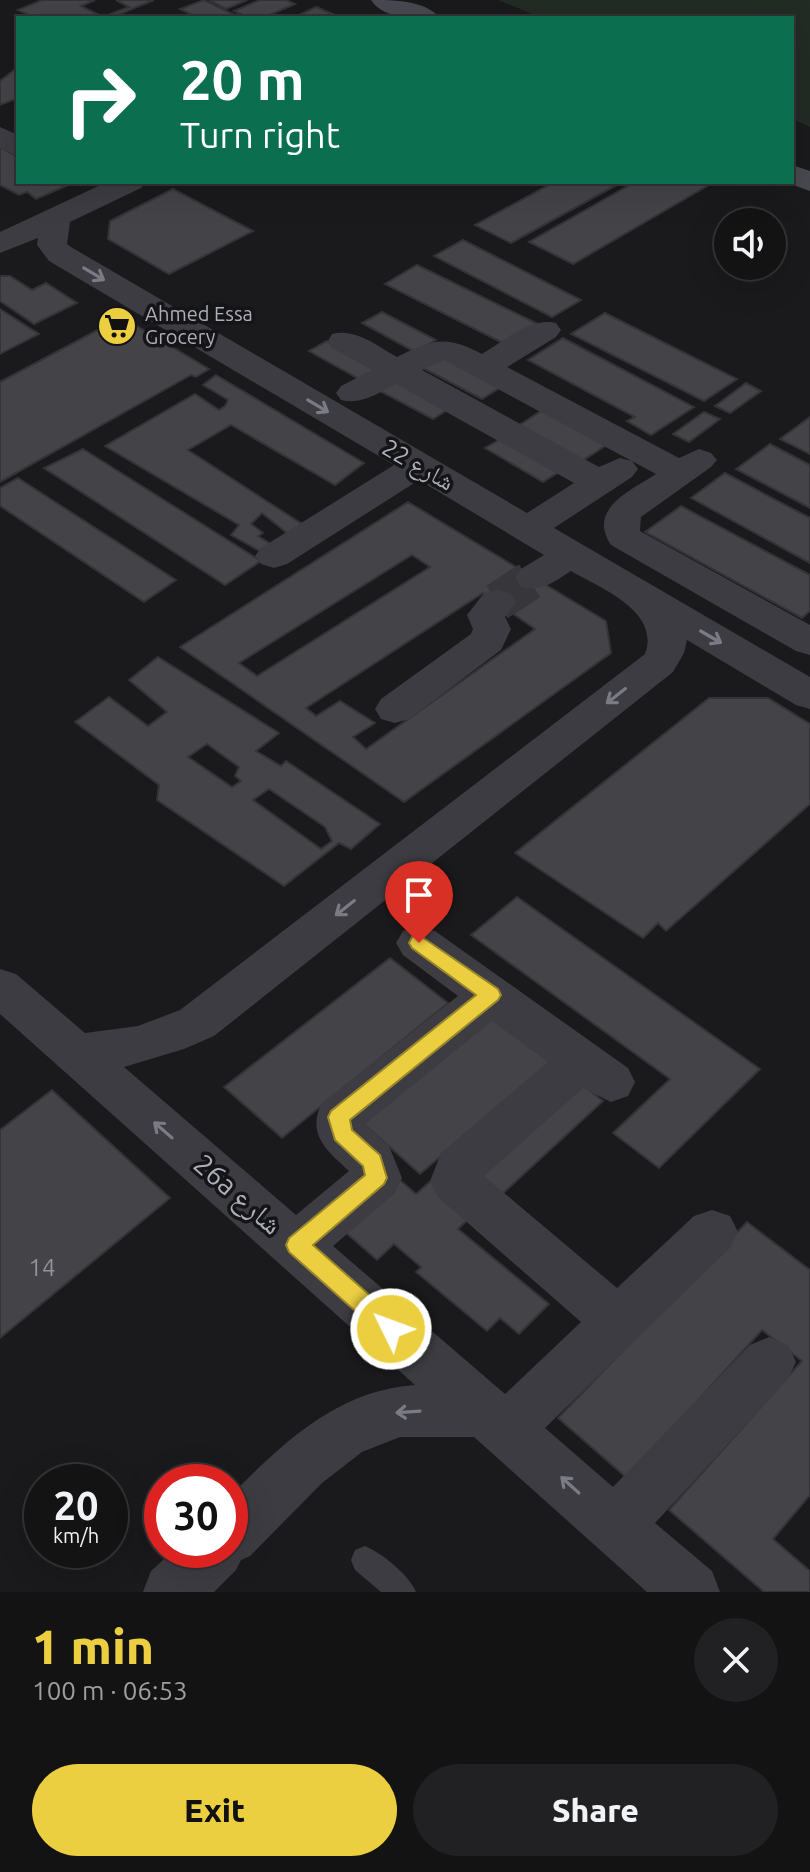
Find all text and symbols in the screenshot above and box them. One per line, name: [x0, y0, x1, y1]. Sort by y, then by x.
icon: right: [48, 48, 152, 152]
text: 20 m: [180, 48, 305, 111]
text: Turn right: [180, 114, 340, 155]
map controls: [714, 208, 786, 280]
button: sound: [714, 208, 786, 280]
one-way arrow: [82, 266, 105, 282]
place label: Ahmed Essa Grocery: [145, 302, 253, 348]
supermarket icon: Ahmed Essa Grocery: [96, 305, 138, 347]
one-way arrow: [306, 398, 329, 414]
street label: شارع 22: [377, 433, 459, 498]
one-way arrow: [699, 629, 722, 645]
one-way arrow: [606, 687, 627, 705]
pin: [385, 861, 453, 943]
icon: arrive: [397, 873, 441, 917]
one-way arrow: [335, 899, 356, 916]
one-way arrow: [154, 1121, 174, 1139]
street label: 26a شارع: [186, 1147, 288, 1242]
house number: 14: [28, 1254, 56, 1281]
position arrow: [349, 1287, 433, 1371]
one-way arrow: [395, 1405, 421, 1420]
speed limit sign: 30: [144, 1464, 248, 1568]
one-way arrow: [560, 1476, 580, 1494]
text: 20: [53, 1483, 99, 1528]
text: km/h: [53, 1524, 99, 1547]
button: close: [694, 1618, 778, 1702]
text: 1 min: [32, 1619, 154, 1673]
text: 100 m · 06:53: [32, 1676, 188, 1705]
button: Exit: [32, 1764, 397, 1856]
button: Share: [413, 1764, 778, 1856]

